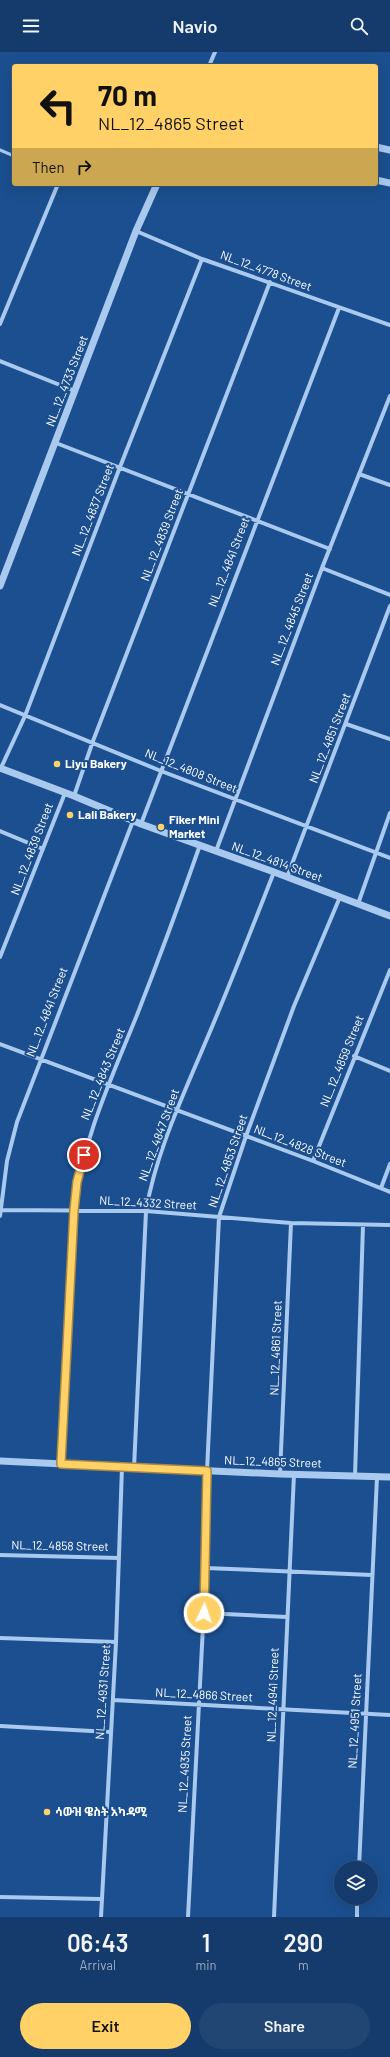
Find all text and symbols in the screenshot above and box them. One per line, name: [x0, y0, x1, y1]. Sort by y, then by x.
icon: menu: [20, 15, 42, 37]
text: Navio: [173, 15, 217, 37]
icon: search: [348, 15, 370, 37]
text: 70 m: [98, 78, 157, 112]
icon: left: [32, 80, 84, 132]
text: NL_12_4865 Street: [98, 112, 244, 134]
icon: right: [73, 156, 95, 178]
text: Then: [32, 158, 65, 176]
street label: NL_12_4778 Street: [219, 247, 314, 293]
street label: NL_12_4733 Street: [42, 333, 90, 428]
street label: NL_12_4837 Street: [68, 462, 116, 557]
street label: NL_12_4839 Street: [137, 487, 185, 583]
street label: NL_12_4841 Street: [205, 515, 252, 608]
street label: NL_12_4845 Street: [267, 570, 315, 667]
street label: NL_12_4851 Street: [305, 691, 353, 785]
street label: NL_12_4808 Street: [143, 745, 240, 795]
place label: Liyu Bakery: [65, 756, 127, 770]
marker: Liyu Bakery: [52, 759, 62, 769]
street label: NL_12_4839 Street: [7, 801, 55, 897]
place label: Lali Bakery: [78, 807, 137, 821]
marker: Lali Bakery: [65, 810, 75, 820]
place label: Fiker Mini Market: [169, 812, 219, 840]
marker: Fiker Mini Market: [156, 822, 166, 832]
street label: NL_12_4814 Street: [230, 838, 325, 884]
street label: NL_12_4841 Street: [23, 965, 70, 1058]
street label: NL_12_4859 Street: [316, 1013, 366, 1109]
street label: NL_12_4843 Street: [77, 1026, 127, 1122]
street label: NL_12_4847 Street: [135, 1087, 181, 1183]
street label: NL_12_4853 Street: [205, 1112, 250, 1209]
street label: NL_12_4828 Street: [252, 1121, 349, 1169]
pin: [67, 1138, 101, 1172]
icon: arrive: [73, 1144, 95, 1166]
street label: NL_12_4332 Street: [99, 1192, 197, 1212]
street label: NL_12_4861 Street: [266, 1300, 284, 1396]
street label: NL_12_4865 Street: [224, 1452, 322, 1470]
street label: NL_12_4858 Street: [11, 1537, 109, 1553]
position arrow: [183, 1592, 225, 1634]
street label: NL_12_4931 Street: [92, 1644, 112, 1740]
street label: NL_12_4941 Street: [263, 1647, 281, 1743]
street label: NL_12_4951 Street: [345, 1673, 363, 1769]
street label: NL_12_4866 Street: [155, 1684, 253, 1704]
street label: NL_12_4935 Street: [174, 1715, 194, 1813]
place label: ሳውዝ ዌስት አካዳሚ: [55, 1804, 148, 1818]
marker: ሳውዝ ዌስት አካዳሚ: [42, 1807, 52, 1817]
map controls: [334, 1861, 378, 1905]
button: layers: [334, 1861, 378, 1905]
text: 06:43: [67, 1928, 129, 1957]
text: 1: [202, 1928, 210, 1957]
text: 290: [284, 1928, 323, 1957]
text: Arrival: [80, 1957, 116, 1973]
text: min: [196, 1957, 217, 1973]
text: m: [298, 1957, 309, 1973]
button: Exit: [20, 2003, 191, 2049]
button: Share: [199, 2003, 370, 2049]

